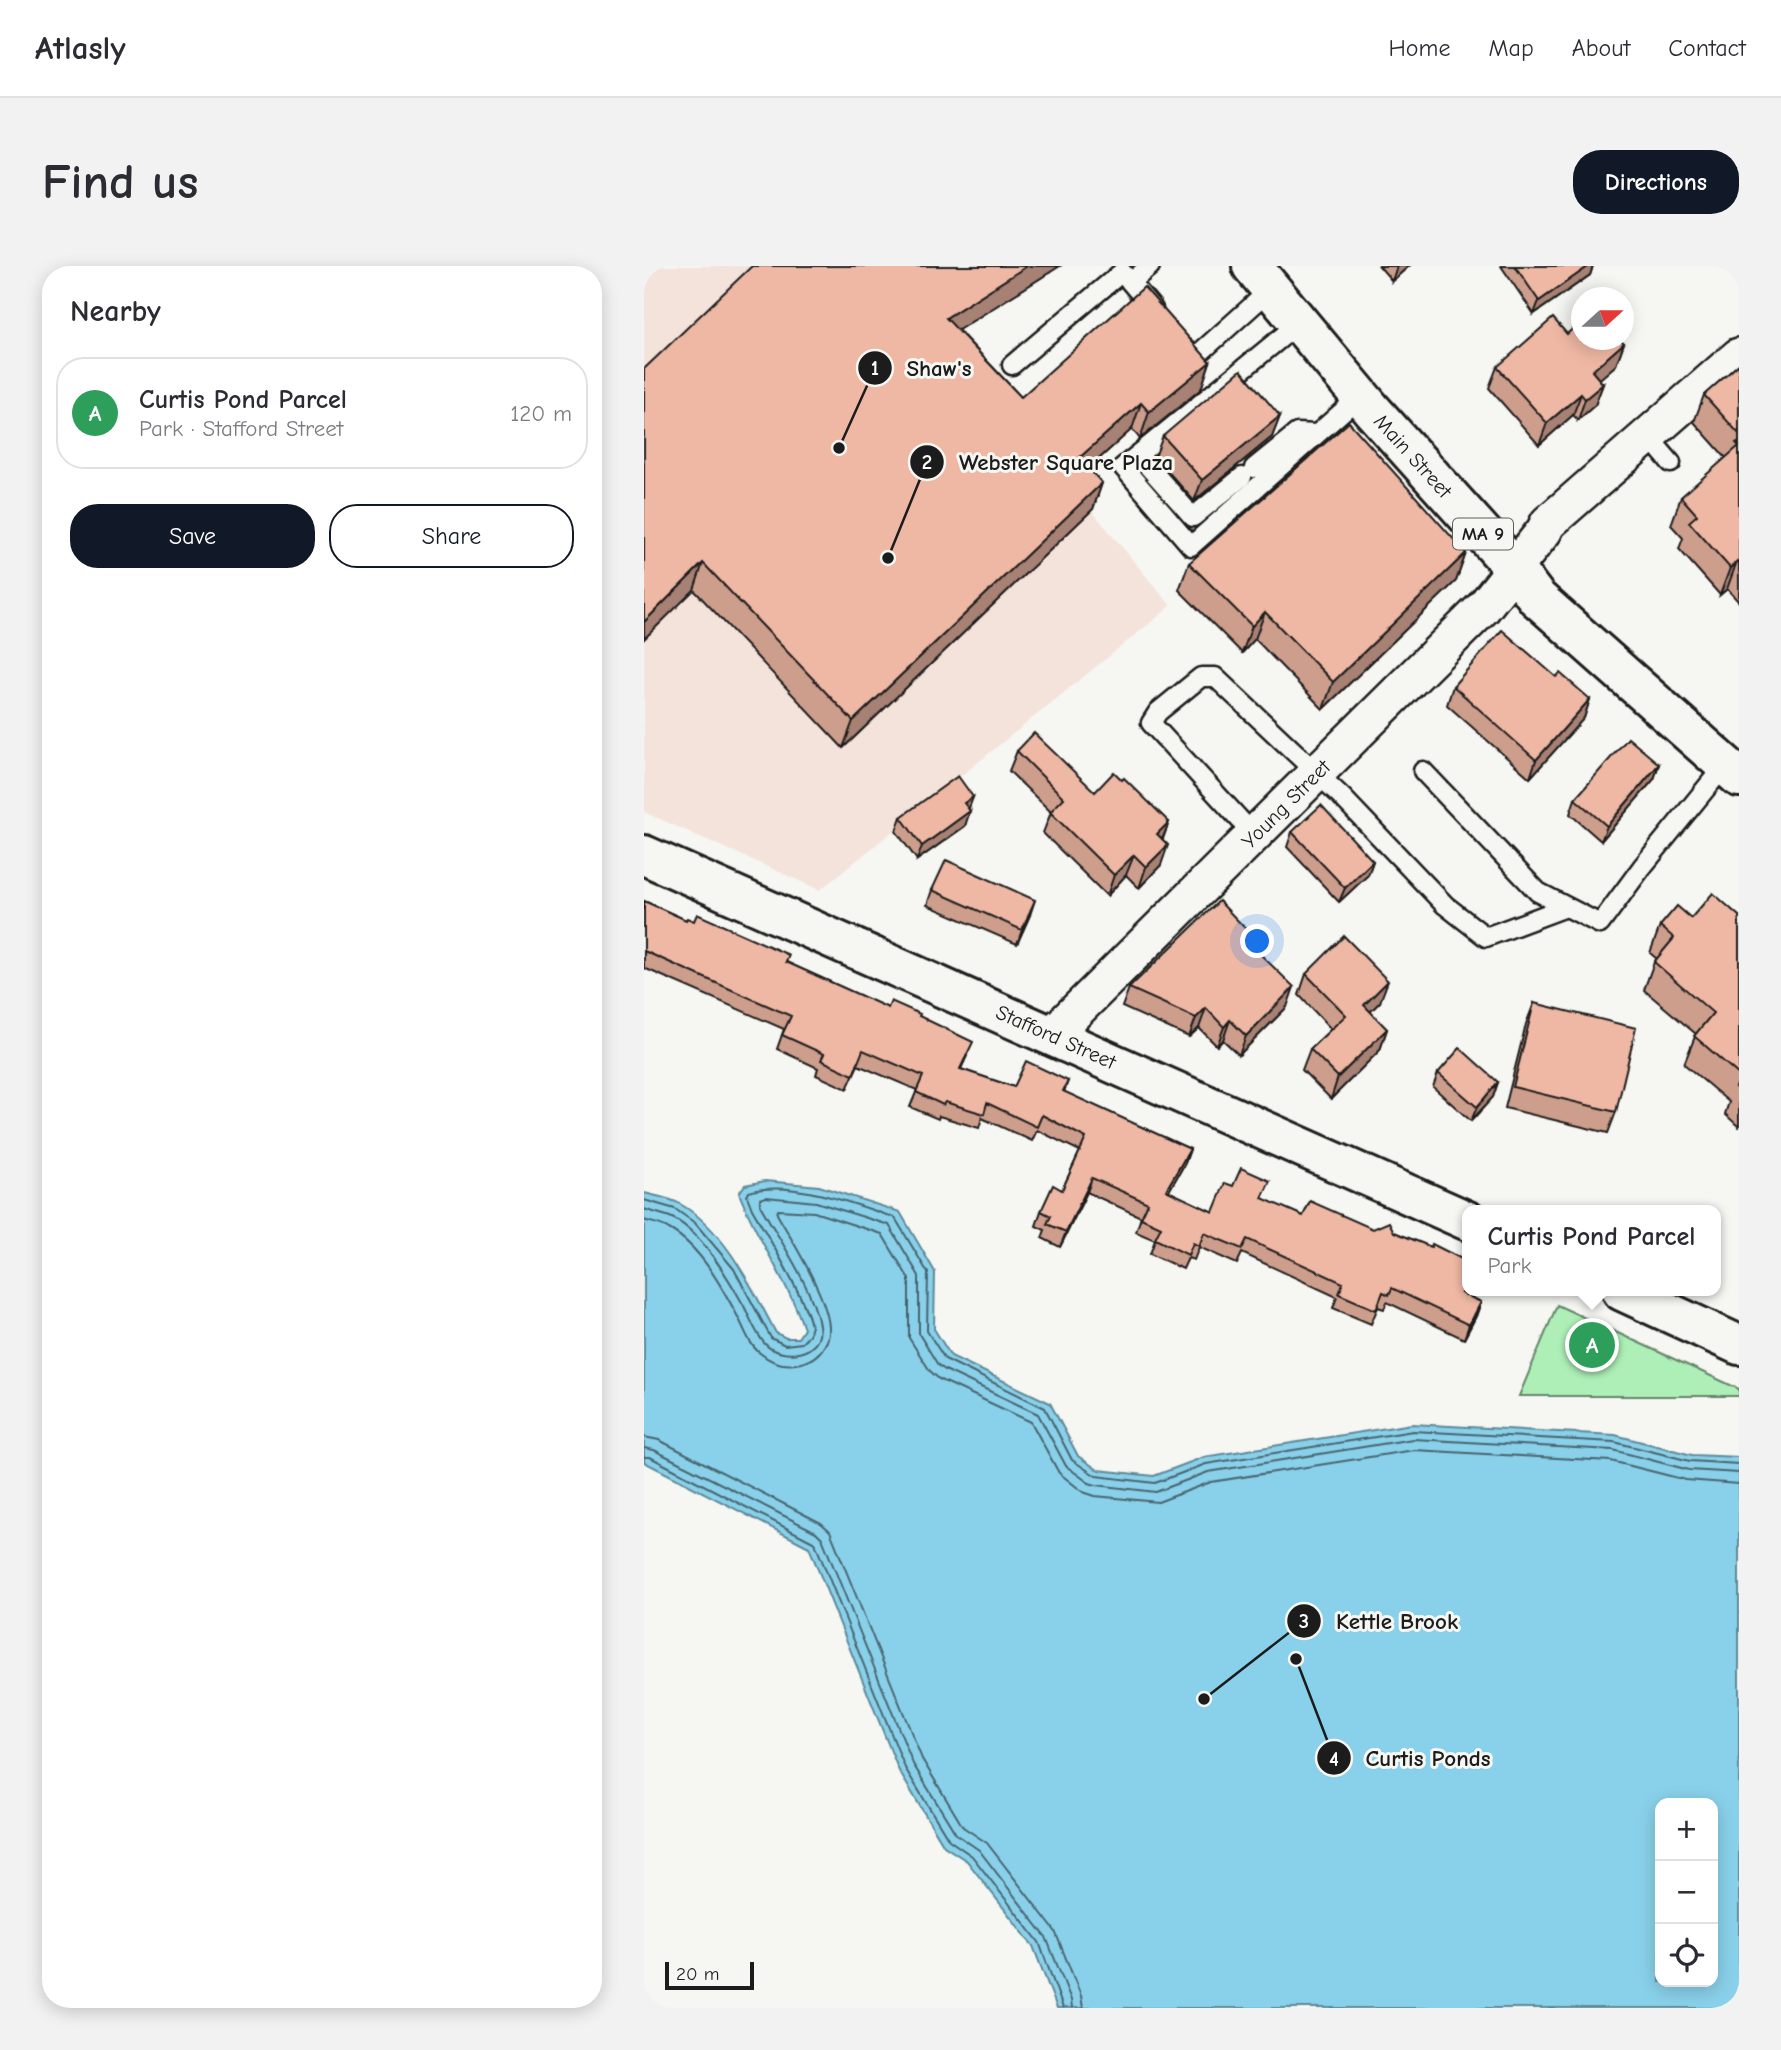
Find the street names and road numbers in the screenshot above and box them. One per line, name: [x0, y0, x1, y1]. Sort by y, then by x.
street label: Main Street: [1369, 409, 1458, 504]
road number: MA 9: [1453, 518, 1513, 550]
street label: Young Street: [1237, 754, 1336, 853]
street label: Stafford Street: [992, 1000, 1121, 1075]

